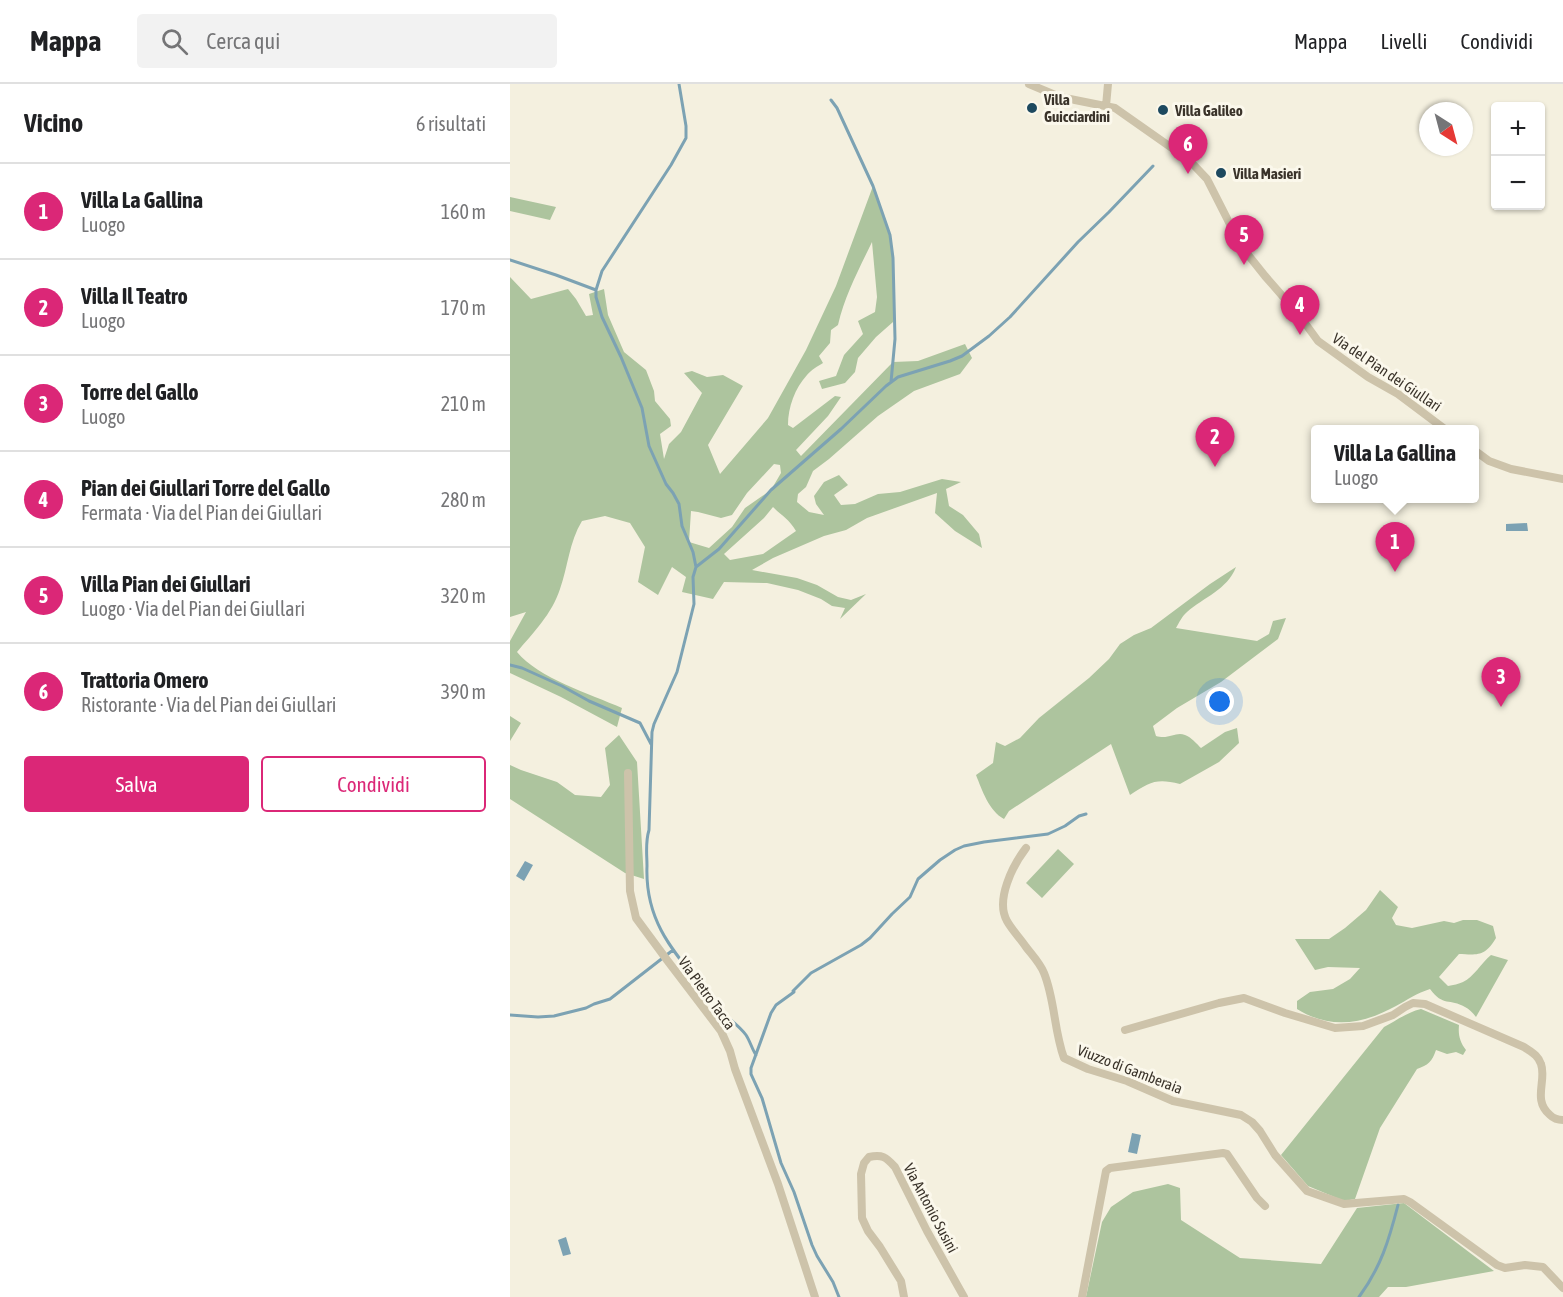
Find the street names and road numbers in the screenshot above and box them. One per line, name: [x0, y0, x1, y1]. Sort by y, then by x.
street label: Via del Pian dei Giullari: [1329, 329, 1445, 415]
street label: Via Pietro Tacca: [675, 953, 739, 1033]
street label: Viuzzo di Gamberaia: [1075, 1041, 1185, 1097]
street label: Via Antonio Susini: [900, 1161, 962, 1255]

